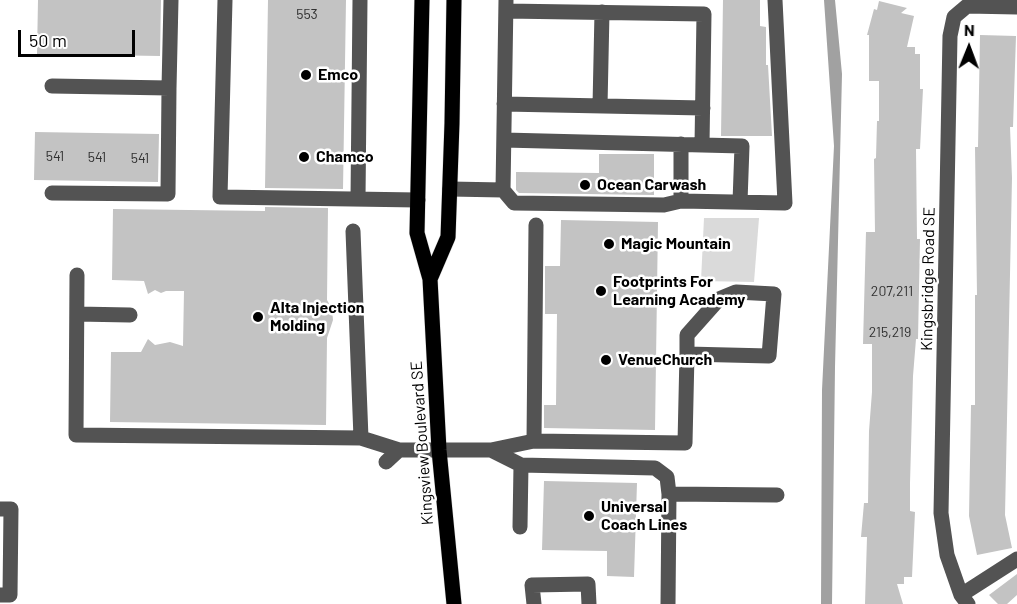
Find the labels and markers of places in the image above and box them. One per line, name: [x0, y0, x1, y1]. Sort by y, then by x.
place label: Emco: [318, 65, 358, 85]
marker: Emco: [299, 68, 313, 82]
place label: Chamco: [316, 147, 374, 167]
marker: Chamco: [297, 150, 311, 164]
place label: Ocean Carwash: [597, 175, 706, 195]
marker: Ocean Carwash: [578, 178, 592, 192]
place label: Magic Mountain: [621, 234, 731, 254]
marker: Magic Mountain: [602, 237, 616, 251]
place label: Footprints For Learning Academy: [613, 272, 745, 310]
marker: Footprints For Learning Academy: [594, 284, 608, 298]
place label: Alta Injection Molding: [270, 298, 365, 336]
marker: Alta Injection Molding: [251, 310, 265, 324]
place label: VenueChurch: [618, 350, 712, 370]
marker: VenueChurch: [599, 353, 613, 367]
place label: Universal Coach Lines: [601, 497, 687, 535]
marker: Universal Coach Lines: [582, 509, 596, 523]

